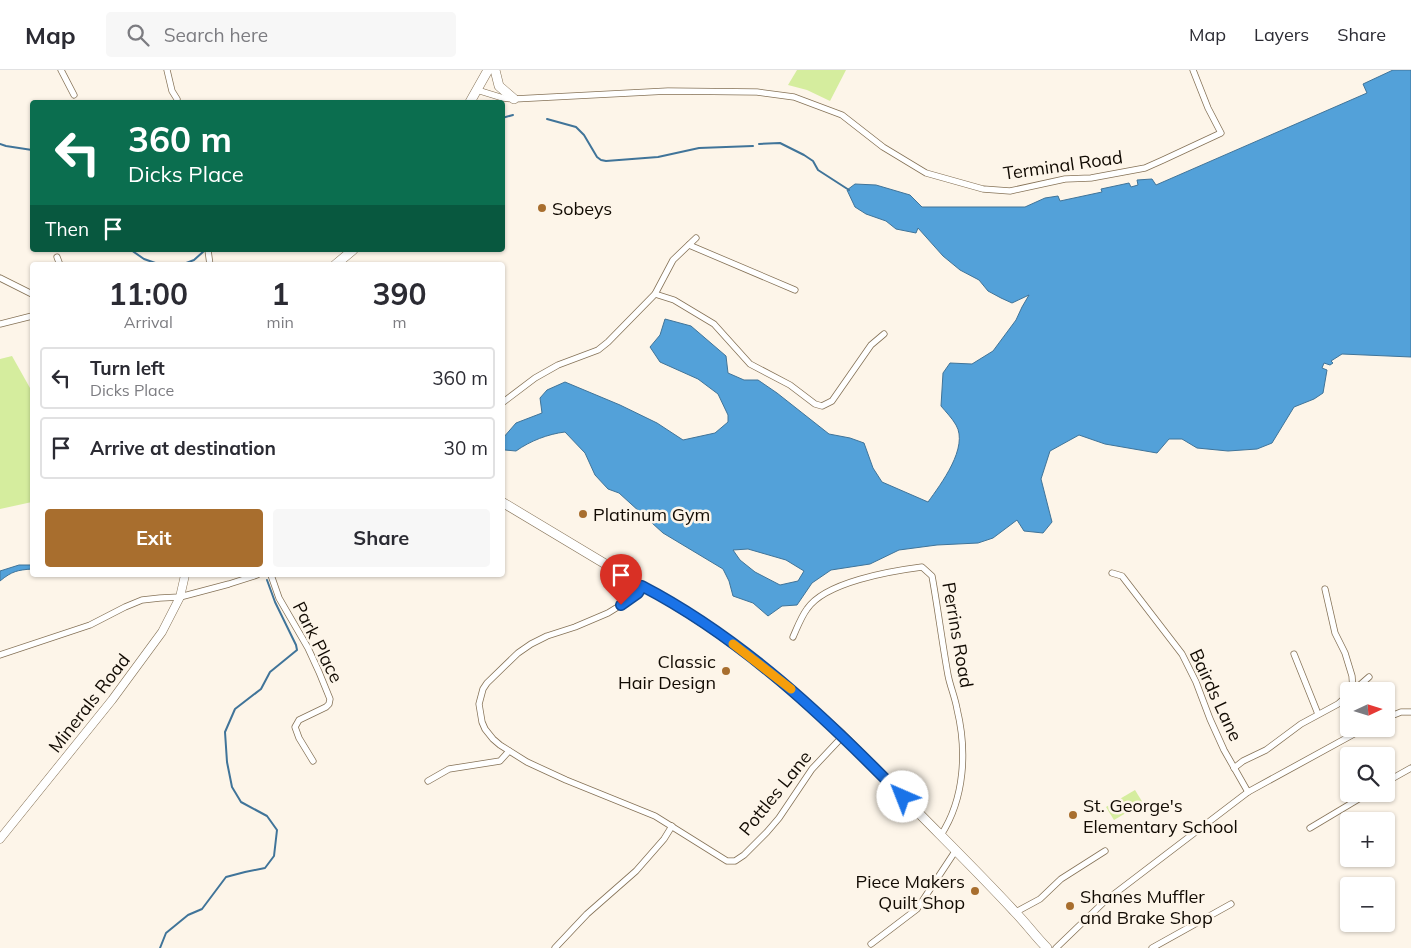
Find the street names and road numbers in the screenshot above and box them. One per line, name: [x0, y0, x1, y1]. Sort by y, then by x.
street label: Terminal Road: [1002, 145, 1124, 185]
street label: Perrins Road: [937, 580, 979, 690]
street label: Park Place: [288, 598, 348, 686]
street label: Bairds Lane: [1185, 645, 1247, 745]
street label: Minerals Road: [43, 649, 135, 757]
street label: Pottles Lane: [734, 746, 816, 840]

